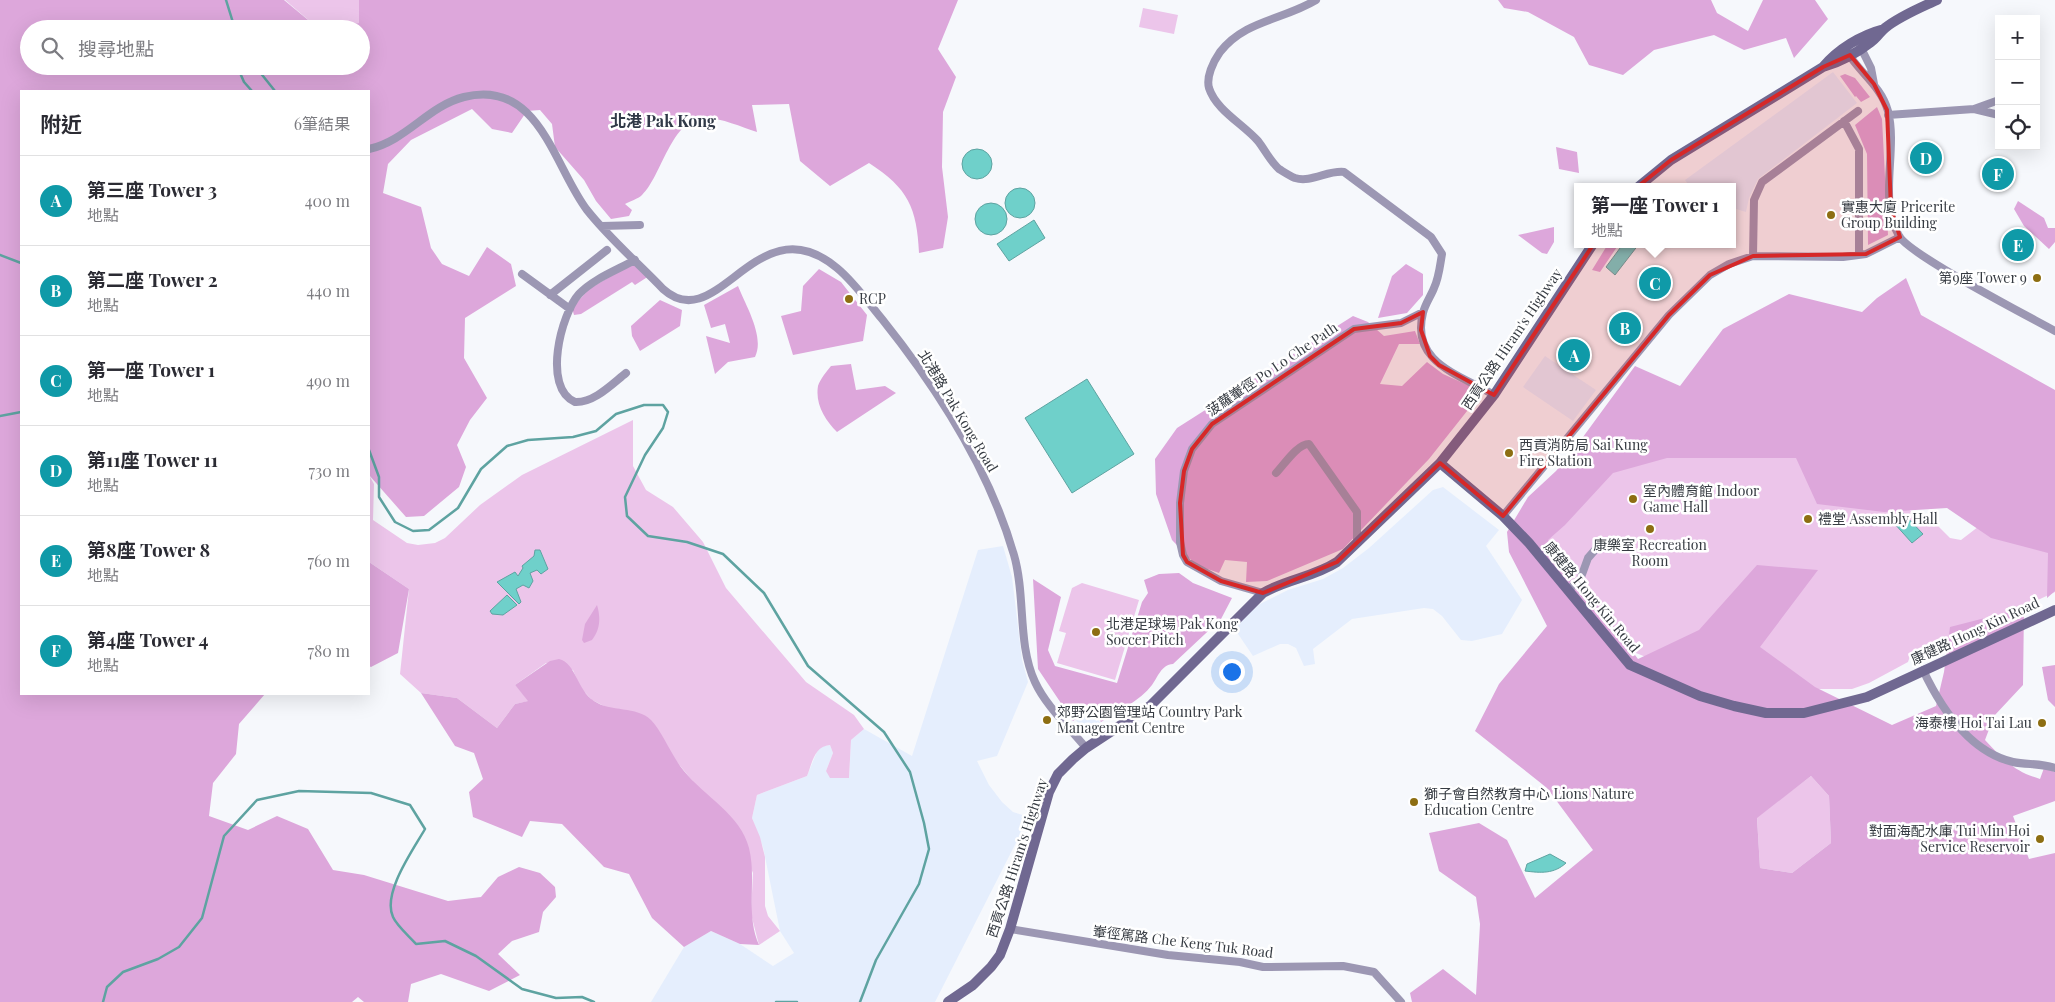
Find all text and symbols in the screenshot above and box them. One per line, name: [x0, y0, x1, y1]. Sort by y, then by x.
map controls: [1995, 15, 2040, 150]
button: +: [1995, 15, 2040, 60]
search box: [20, 20, 370, 75]
icon: search: [38, 34, 66, 62]
text: 搜尋地點: [78, 35, 154, 61]
button: −: [1995, 60, 2040, 105]
button: locate: [1995, 105, 2040, 150]
text: 附近: [40, 109, 82, 137]
district label: 北港 Pak Kong: [610, 110, 716, 131]
text: 6筆結果: [294, 113, 350, 134]
pin: D: [1910, 139, 1942, 177]
pin: F: [1982, 155, 2014, 193]
text: 第三座 Tower 3: [87, 176, 217, 202]
popup: [1574, 183, 1736, 248]
text: A: [51, 190, 61, 211]
text: 400 m: [305, 190, 350, 211]
text: 第一座 Tower 1: [1591, 191, 1719, 217]
place label: 實惠大廈 Pricerite Group Building: [1841, 197, 1955, 232]
text: 地點: [87, 204, 119, 225]
marker: 實惠大廈 Pricerite Group Building: [1825, 209, 1837, 221]
text: 地點: [1591, 219, 1623, 240]
pin: E: [2002, 226, 2034, 264]
street label: 西貢公路 Hiram's Highway: [1457, 264, 1566, 413]
pin: C: [1639, 264, 1671, 302]
text: 第二座 Tower 2: [87, 266, 218, 292]
place label: 第9座 Tower 9: [1938, 268, 2027, 287]
marker: 第9座 Tower 9: [2031, 272, 2043, 284]
text: B: [51, 280, 61, 301]
text: 440 m: [306, 280, 350, 301]
place label: RCP: [859, 289, 886, 308]
marker: RCP: [843, 293, 855, 305]
text: 地點: [87, 294, 119, 315]
pin: B: [1609, 309, 1641, 347]
street label: 菠蘿輋徑 Po Lo Che Path: [1202, 317, 1342, 420]
pin: A: [1558, 336, 1590, 374]
street label: 北港路 Pak Kong Road: [914, 346, 1002, 475]
text: 第一座 Tower 1: [87, 356, 215, 382]
text: C: [50, 370, 62, 391]
text: 490 m: [306, 370, 350, 391]
text: 地點: [87, 384, 119, 405]
place label: 西貢消防局 Sai Kung Fire Station: [1519, 435, 1648, 470]
text: 第11座 Tower 11: [87, 446, 218, 472]
marker: 西貢消防局 Sai Kung Fire Station: [1503, 447, 1515, 459]
text: D: [50, 460, 62, 481]
text: 730 m: [308, 460, 350, 481]
text: 地點: [87, 474, 119, 495]
place label: 室內體育館 Indoor Game Hall: [1643, 481, 1760, 516]
marker: 室內體育館 Indoor Game Hall: [1627, 493, 1639, 505]
place label: 禮堂 Assembly Hall: [1818, 509, 1938, 528]
marker: 禮堂 Assembly Hall: [1802, 513, 1814, 525]
marker: 康樂室 Recreation Room: [1644, 523, 1656, 535]
place label: 康樂室 Recreation Room: [1593, 535, 1707, 570]
text: 第8座 Tower 8: [87, 536, 210, 562]
street label: 康健路 Hong Kin Road: [1540, 537, 1645, 656]
text: E: [51, 550, 61, 571]
text: 760 m: [307, 550, 350, 571]
text: 地點: [87, 564, 119, 585]
street label: 康健路 Hong Kin Road: [1908, 592, 2042, 669]
place label: 北港足球場 Pak Kong Soccer Pitch: [1106, 614, 1239, 649]
text: 第4座 Tower 4: [87, 626, 209, 652]
marker: 北港足球場 Pak Kong Soccer Pitch: [1090, 626, 1102, 638]
text: F: [51, 640, 61, 661]
text: 780 m: [307, 640, 350, 661]
text: 地點: [87, 654, 119, 675]
your location: [1219, 659, 1245, 685]
place label: 郊野公園管理站 Country Park Management Centre: [1057, 702, 1243, 737]
place label: 海泰樓 Hoi Tai Lau: [1915, 713, 2032, 732]
marker: 郊野公園管理站 Country Park Management Centre: [1041, 714, 1053, 726]
marker: 海泰樓 Hoi Tai Lau: [2036, 717, 2048, 729]
street label: 西貢公路 Hiram's Highway: [982, 776, 1051, 940]
place label: 獅子會自然教育中心 Lions Nature Education Centre: [1424, 784, 1634, 819]
marker: 獅子會自然教育中心 Lions Nature Education Centre: [1408, 796, 1420, 808]
place label: 對面海配水庫 Tui Min Hoi Service Reservoir: [1869, 821, 2031, 856]
marker: 對面海配水庫 Tui Min Hoi Service Reservoir: [2034, 833, 2046, 845]
street label: 輋徑篤路 Che Keng Tuk Road: [1092, 921, 1274, 962]

